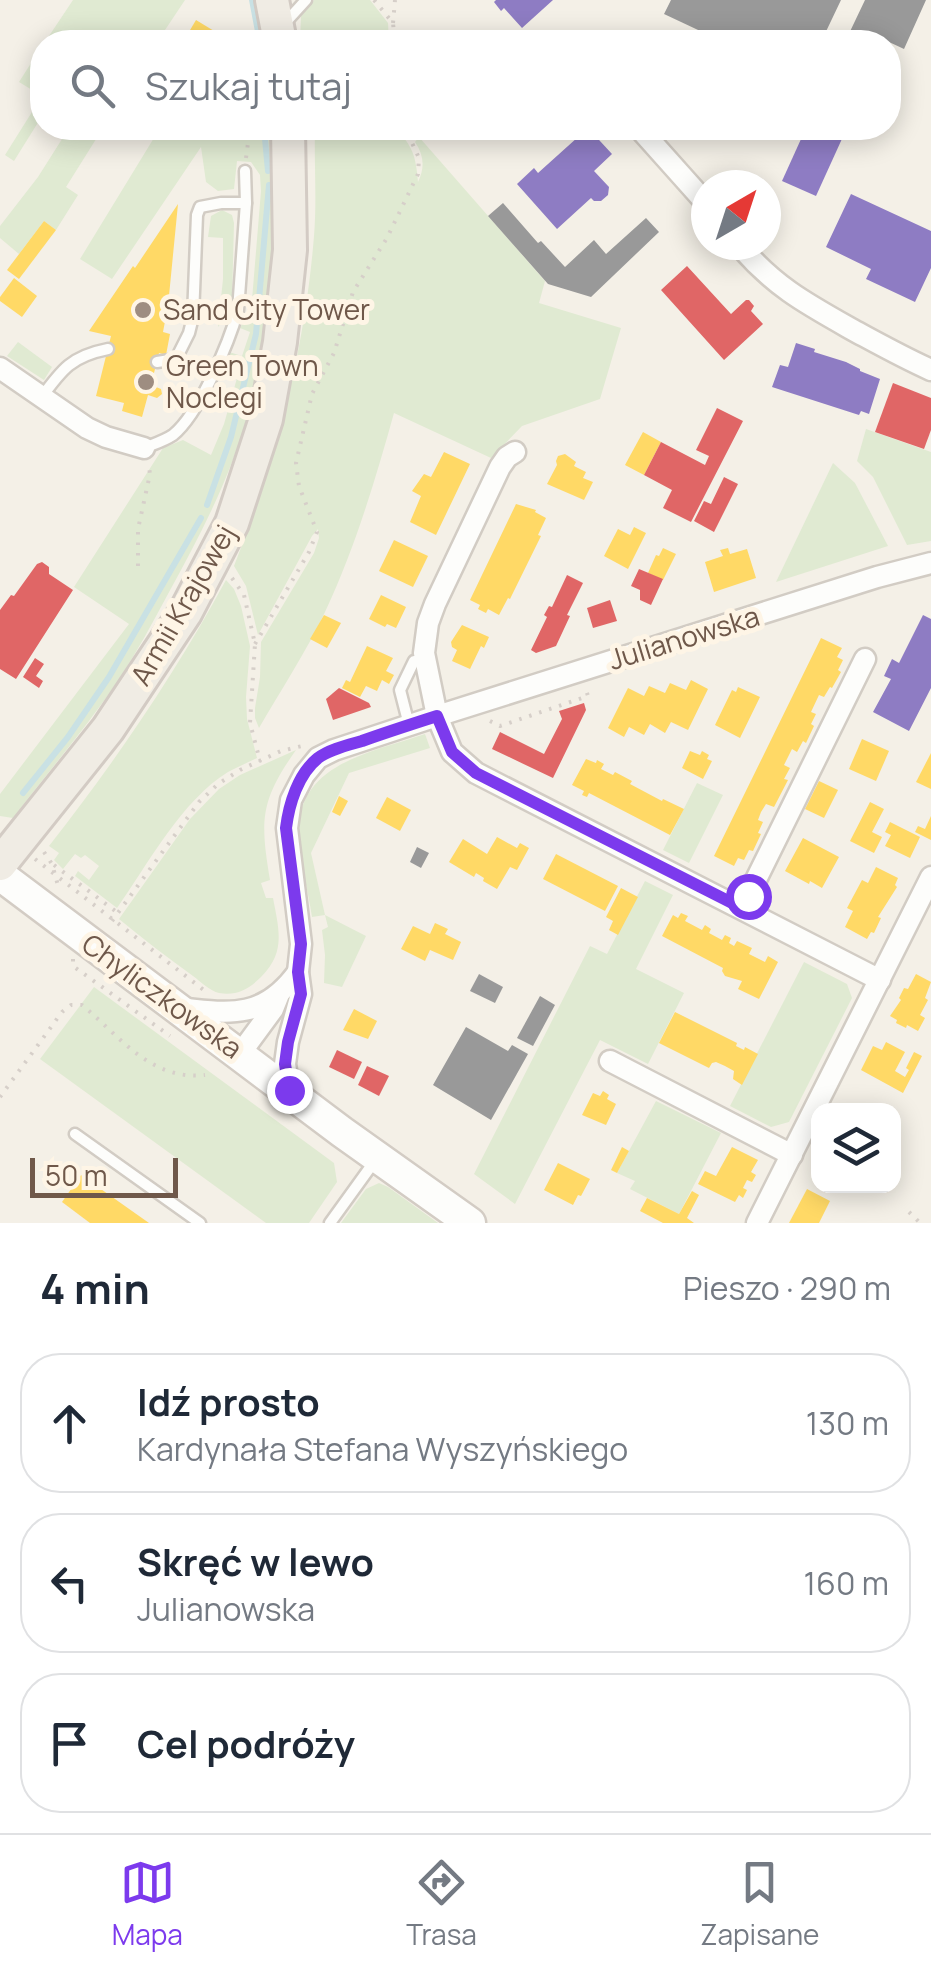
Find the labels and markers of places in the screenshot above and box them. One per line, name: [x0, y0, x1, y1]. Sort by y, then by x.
place label: Sand City Tower: [163, 290, 370, 328]
marker: Sand City Tower: [132, 299, 154, 321]
place label: Green Town Noclegi: [166, 346, 319, 416]
marker: Green Town Noclegi: [135, 371, 157, 393]

